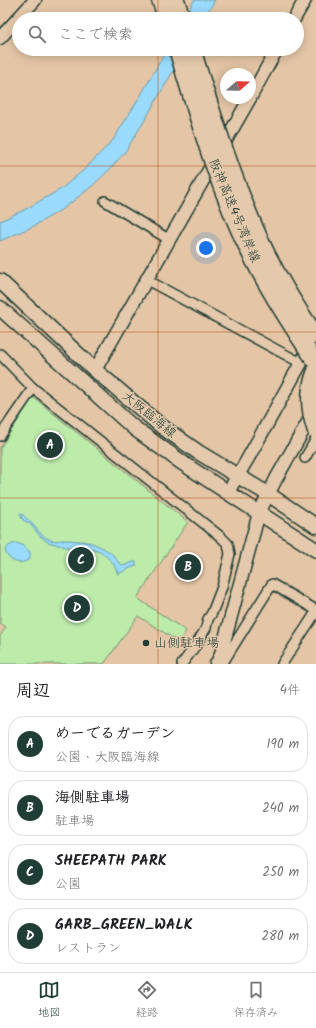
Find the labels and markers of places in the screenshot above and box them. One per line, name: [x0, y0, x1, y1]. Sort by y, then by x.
pin: A: [37, 430, 63, 460]
pin: C: [68, 545, 94, 575]
pin: B: [175, 552, 201, 582]
pin: D: [64, 593, 90, 623]
place label: 山側駐車場: [154, 633, 219, 654]
marker: 山側駐車場: [141, 638, 151, 648]

